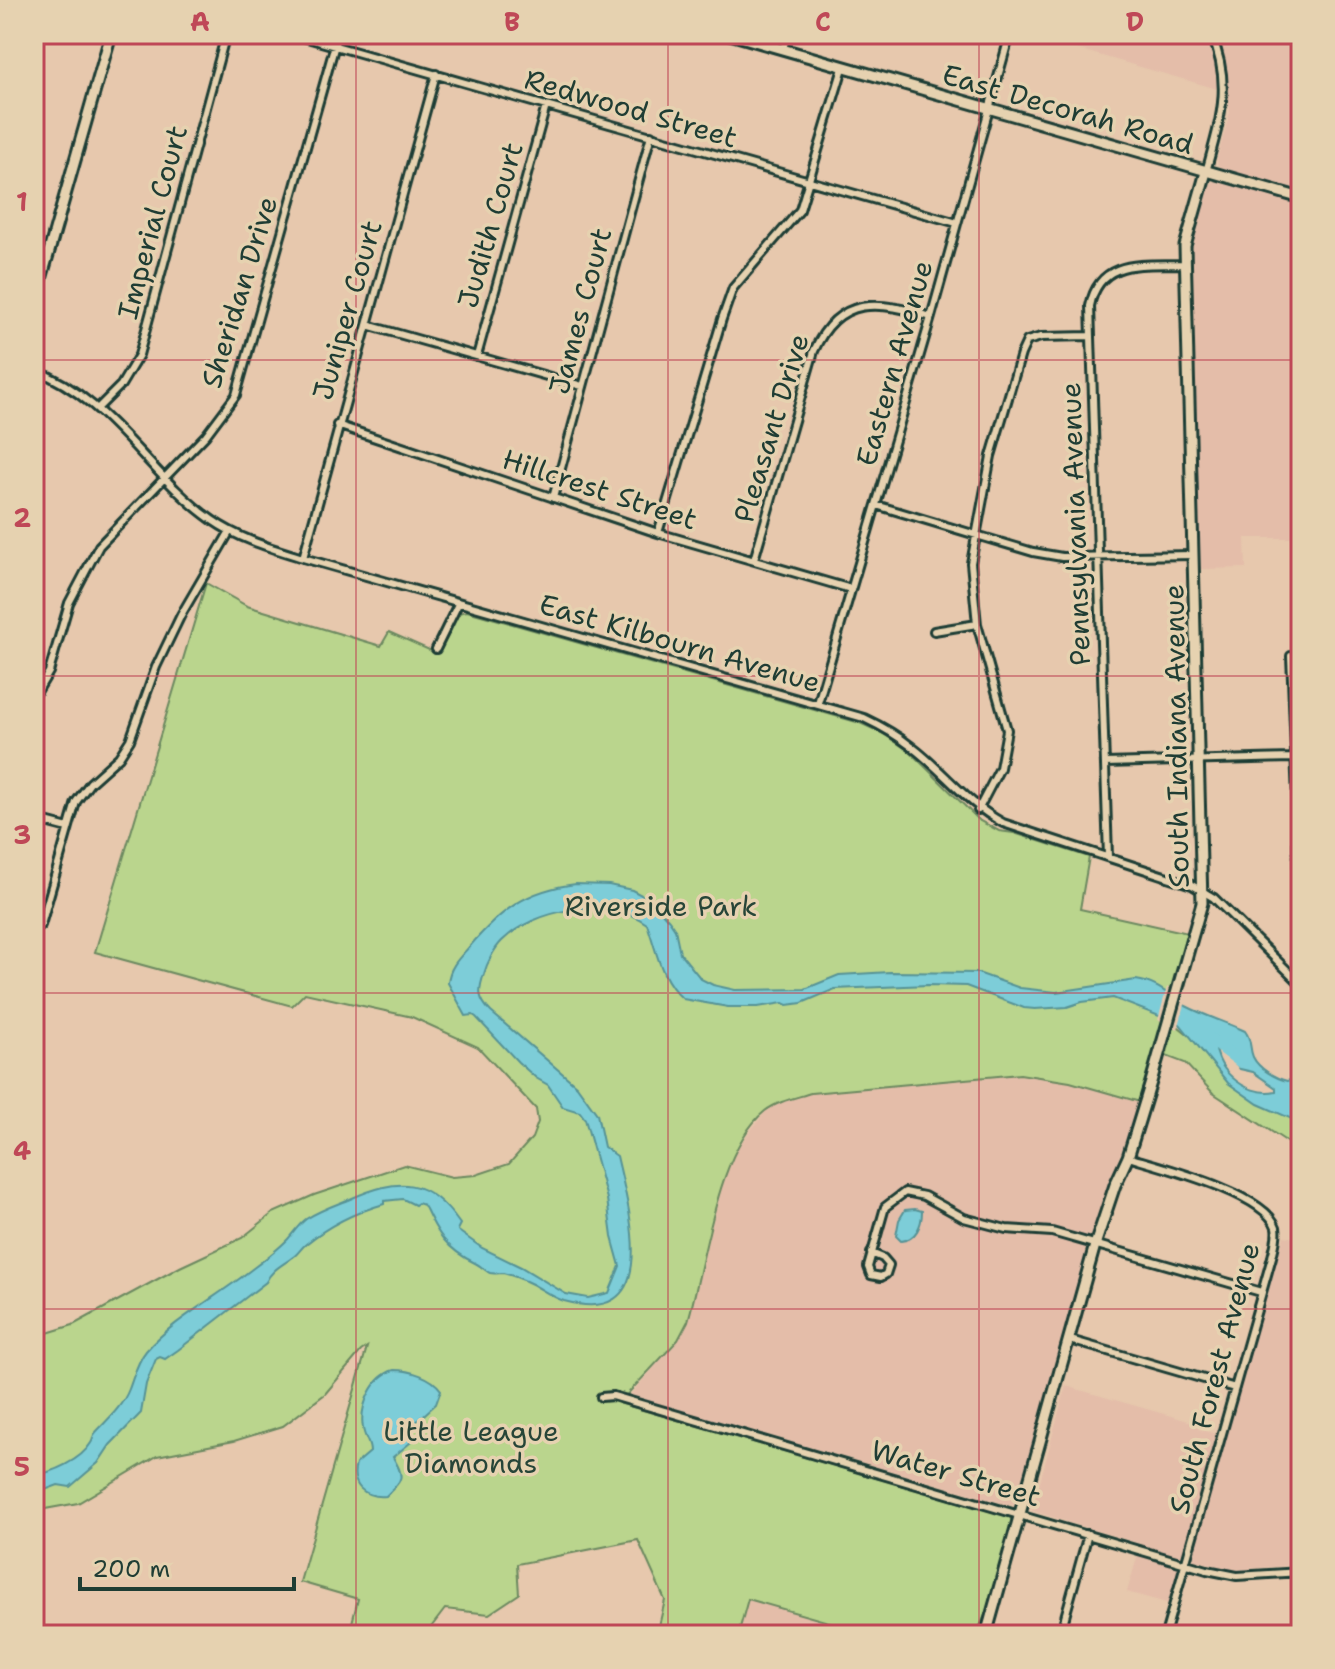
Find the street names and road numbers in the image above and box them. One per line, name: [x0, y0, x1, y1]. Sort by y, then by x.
street label: East Decorah Road: [938, 55, 1198, 163]
street label: Redwood Street: [520, 60, 742, 156]
street label: Imperial Court: [108, 121, 196, 323]
street label: Judith Court: [448, 138, 532, 312]
street label: Sheridan Drive: [192, 192, 286, 392]
street label: Juniper Court: [303, 216, 391, 404]
street label: James Court: [540, 224, 620, 398]
street label: Eastern Avenue: [847, 256, 941, 470]
street label: Pleasant Drive: [724, 329, 818, 527]
street label: Pennsylvania Avenue: [1051, 381, 1099, 667]
street label: Hillcrest Street: [498, 440, 702, 538]
street label: South Indiana Avenue: [1154, 584, 1198, 888]
street label: East Kilbourn Avenue: [535, 585, 825, 701]
street label: South Forest Avenue: [1160, 1238, 1268, 1518]
street label: Water Street: [867, 1431, 1045, 1515]

